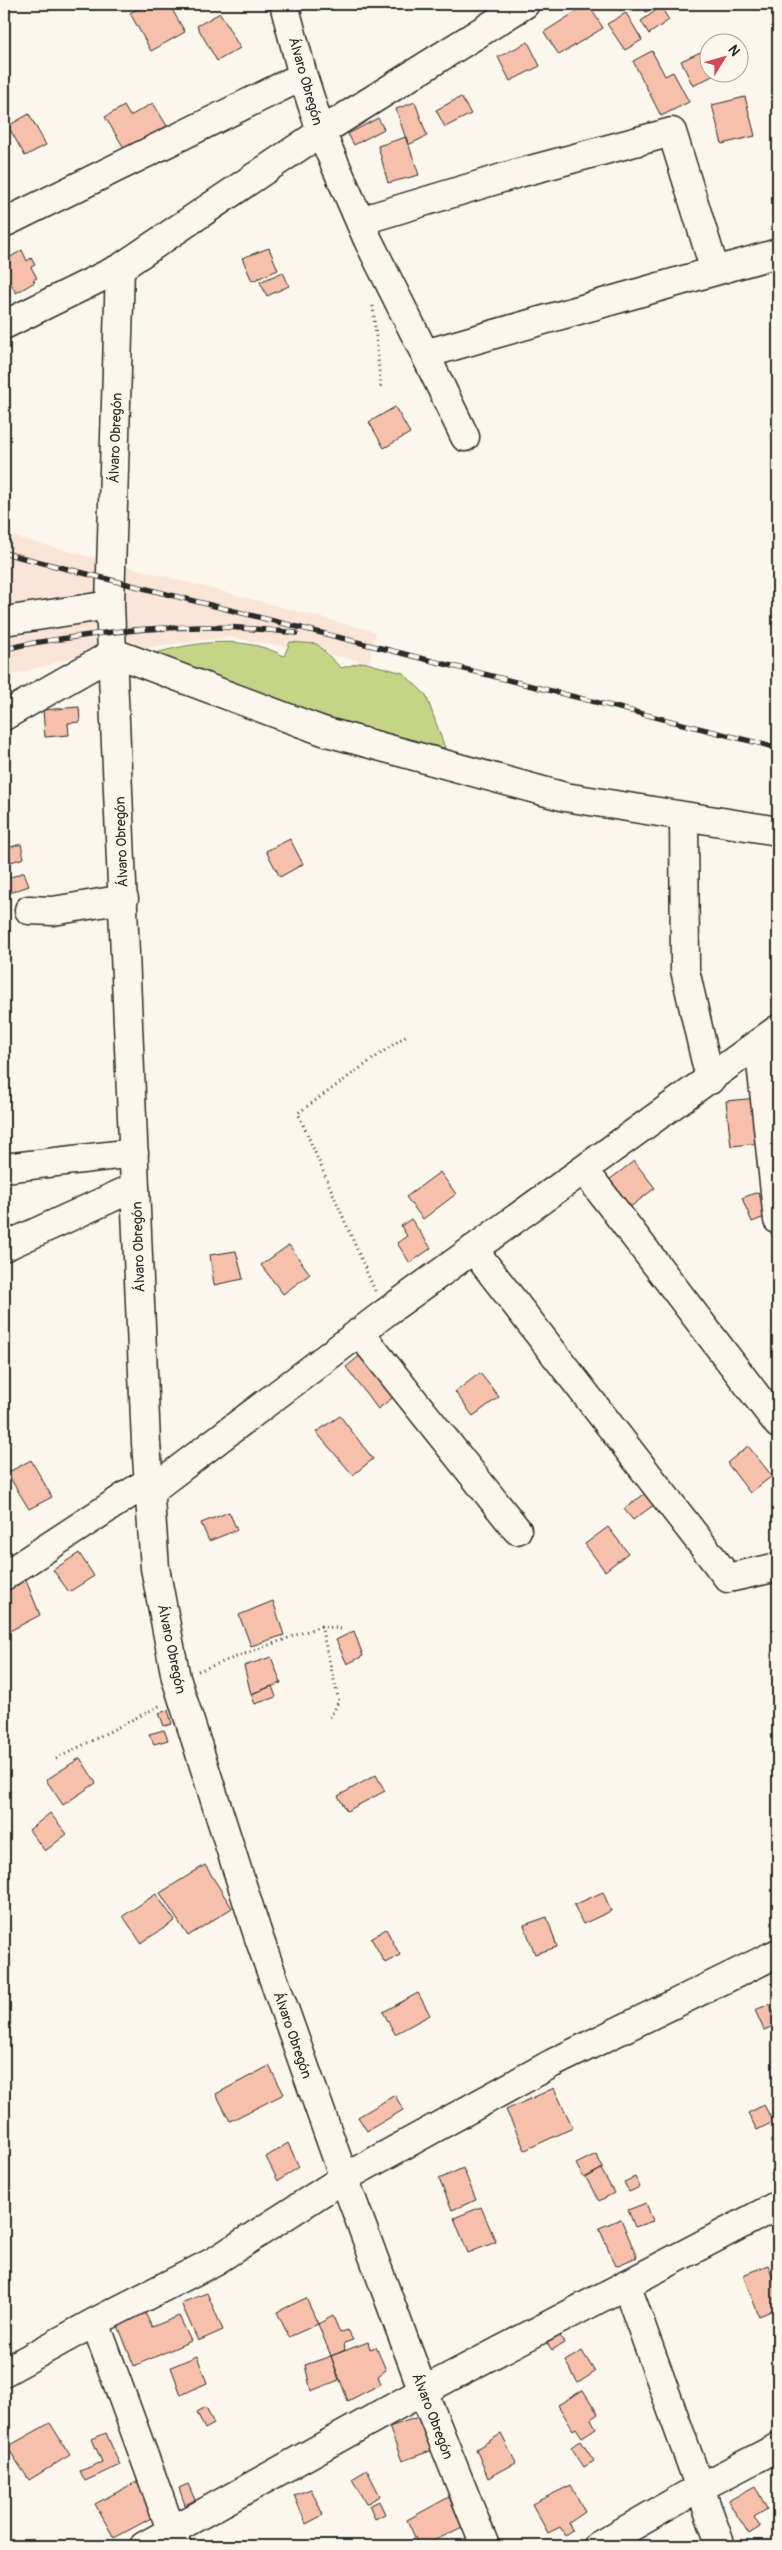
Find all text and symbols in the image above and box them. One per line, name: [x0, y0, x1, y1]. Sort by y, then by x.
north arrow: [700, 32, 750, 82]
street label: Álvaro Obregón: [285, 35, 327, 127]
text: N: [724, 42, 744, 59]
street label: Álvaro Obregón: [104, 392, 126, 484]
street label: Álvaro Obregón: [110, 796, 132, 888]
street label: Álvaro Obregón: [127, 1201, 149, 1293]
street label: Álvaro Obregón: [154, 1603, 190, 1695]
street label: Álvaro Obregón: [270, 1989, 316, 2081]
street label: Álvaro Obregón: [408, 2370, 458, 2462]

